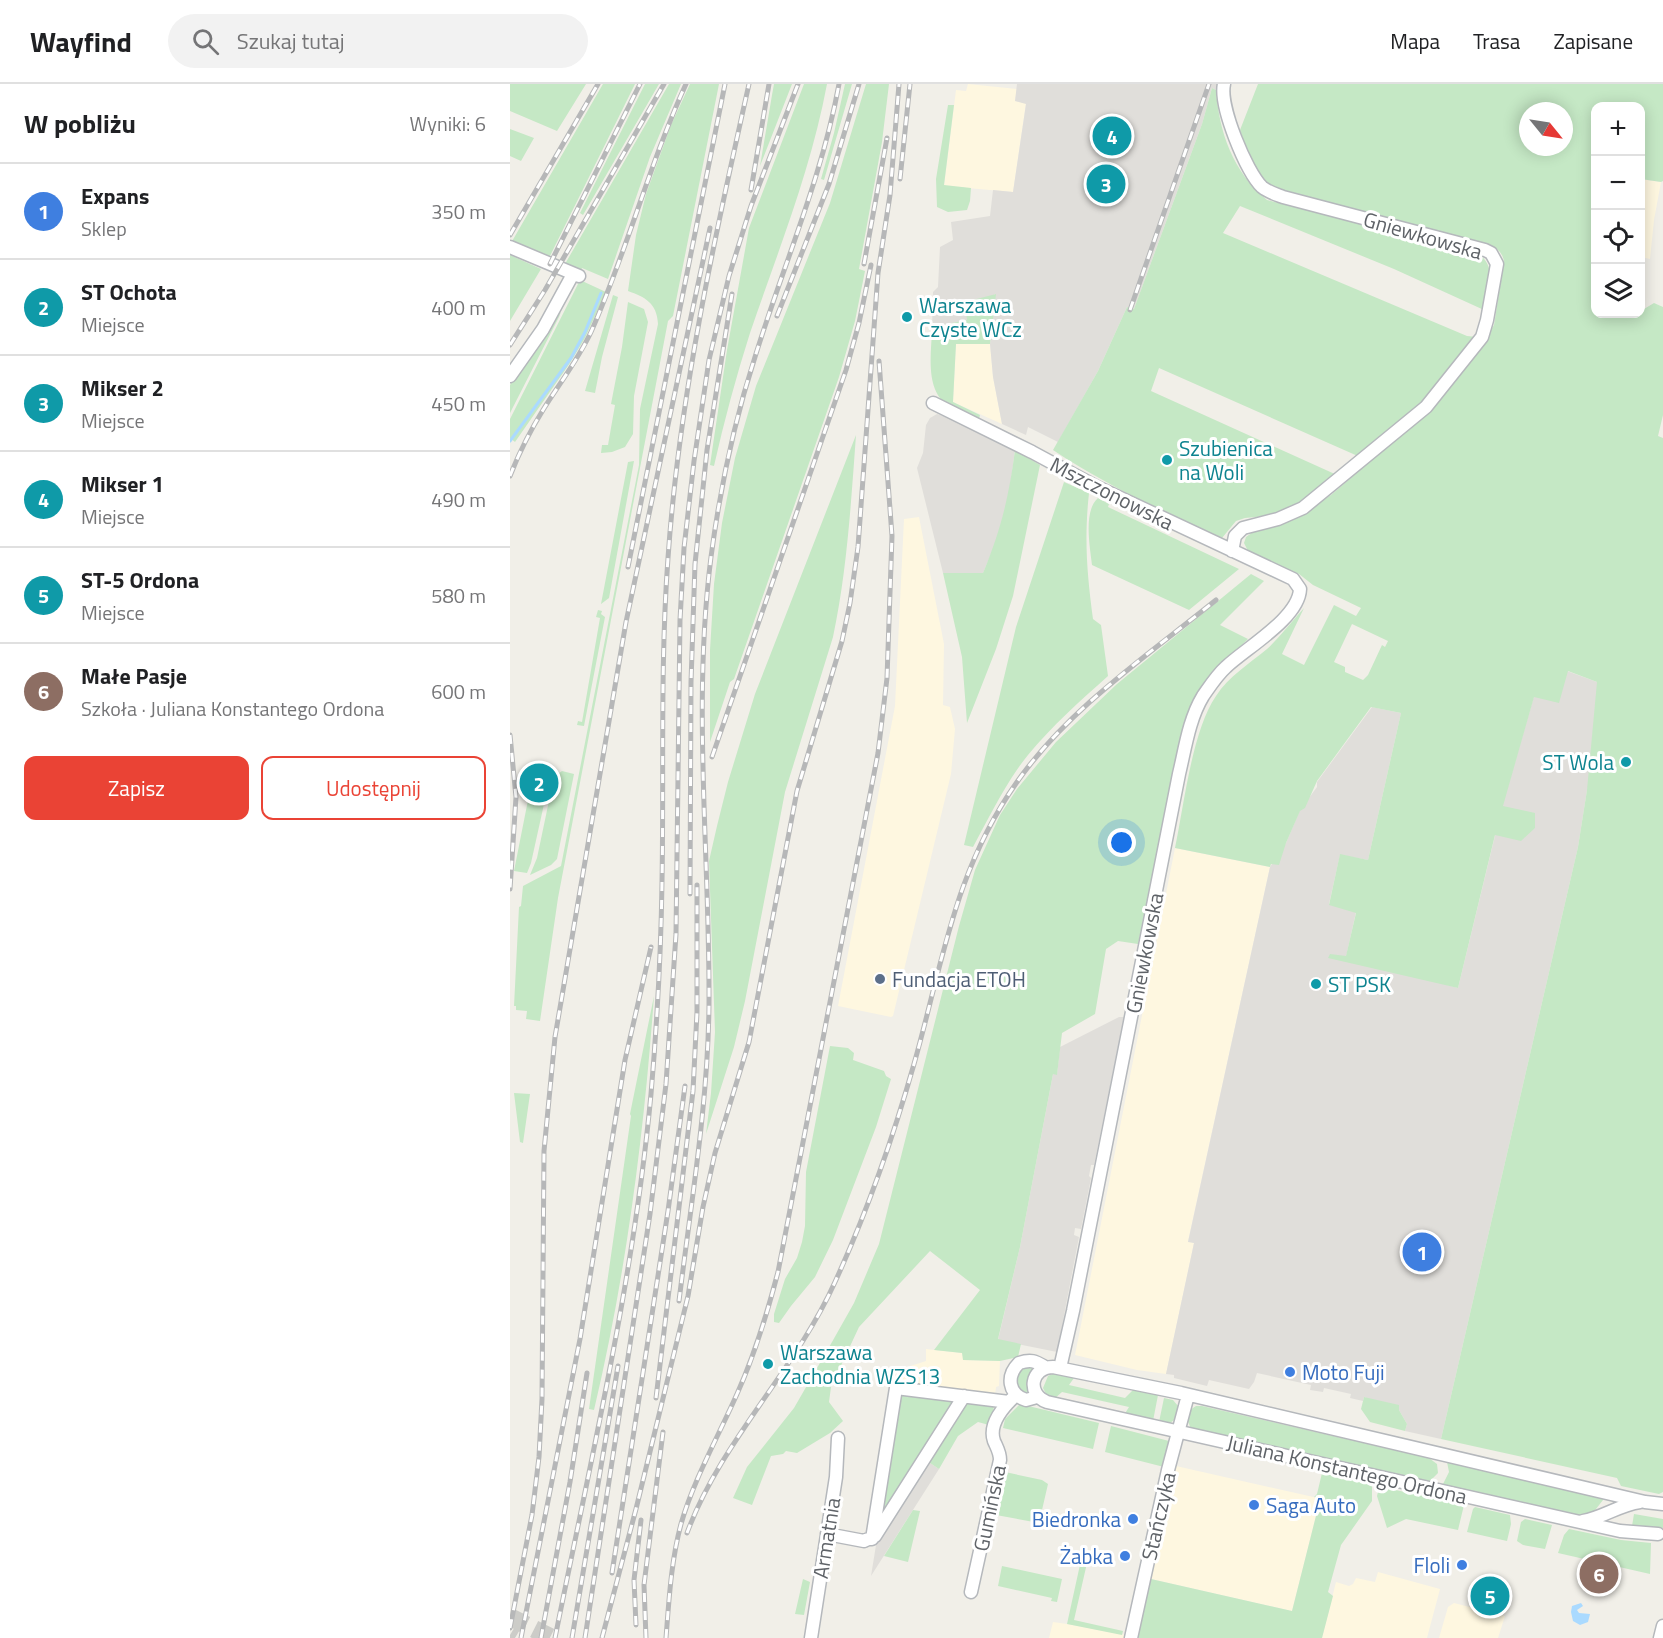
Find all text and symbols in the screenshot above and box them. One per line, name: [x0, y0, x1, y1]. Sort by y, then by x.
search box: [168, 14, 588, 68]
text: Wayfind: [30, 20, 132, 63]
text: Szukaj tutaj: [237, 24, 344, 58]
icon: search: [189, 25, 222, 58]
text: Mapa: [1390, 25, 1440, 57]
text: Trasa: [1473, 25, 1520, 57]
text: Zapisane: [1553, 25, 1633, 57]
north arrow: [1519, 102, 1573, 156]
map controls: [1591, 102, 1645, 318]
button: +: [1591, 102, 1645, 156]
text: W pobliżu: [24, 104, 136, 143]
text: Wyniki: 6: [410, 108, 486, 139]
pin: 4: [1092, 113, 1132, 158]
button: −: [1591, 156, 1645, 210]
pin: 3: [1086, 162, 1126, 206]
text: Expans: [81, 179, 149, 213]
text: 1: [38, 196, 49, 227]
text: 350 m: [431, 196, 486, 227]
street label: Gniewkowska: [1360, 203, 1487, 267]
button: locate: [1591, 210, 1645, 264]
text: Sklep: [81, 213, 127, 244]
button: layers: [1591, 264, 1645, 318]
text: ST Ochota: [81, 275, 177, 309]
place label: Warszawa Czyste WCz: [919, 289, 1022, 345]
text: 2: [38, 292, 49, 323]
text: 400 m: [431, 292, 486, 323]
text: Miejsce: [81, 309, 145, 340]
marker: Warszawa Czyste WCz: [900, 310, 914, 324]
text: Mikser 2: [81, 371, 164, 405]
text: 3: [38, 388, 49, 419]
text: 450 m: [431, 388, 486, 419]
text: Miejsce: [81, 405, 145, 436]
place label: Szubienica na Woli: [1179, 432, 1273, 488]
street label: Mszczonowska: [1045, 448, 1180, 538]
marker: Szubienica na Woli: [1160, 453, 1174, 467]
text: Mikser 1: [81, 467, 164, 501]
text: 4: [38, 484, 49, 515]
text: 490 m: [431, 484, 486, 515]
text: Miejsce: [81, 501, 145, 532]
text: ST-5 Ordona: [81, 563, 199, 597]
text: 5: [38, 580, 49, 611]
text: 580 m: [431, 580, 486, 611]
text: Miejsce: [81, 597, 145, 628]
text: Małe Pasje: [81, 659, 187, 693]
text: 6: [38, 676, 49, 707]
text: 600 m: [431, 676, 486, 707]
text: Szkoła · Juliana Konstantego Ordona: [81, 693, 384, 724]
place label: ST Wola: [1542, 746, 1614, 778]
marker: ST Wola: [1619, 755, 1633, 769]
button: Zapisz: [24, 756, 249, 820]
button: Udostępnij: [261, 756, 486, 820]
pin: 2: [519, 760, 558, 806]
your location: [1107, 828, 1136, 857]
street label: Gniewkowska: [1117, 889, 1171, 1016]
place label: Fundacja ETOH: [892, 963, 1026, 995]
place label: ST PSK: [1328, 968, 1391, 1000]
marker: Fundacja ETOH: [873, 972, 887, 986]
marker: ST PSK: [1309, 977, 1323, 991]
pin: 1: [1402, 1230, 1442, 1274]
place label: Warszawa Zachodnia WZS13: [780, 1336, 940, 1392]
place label: Moto Fuji: [1302, 1356, 1385, 1388]
marker: Warszawa Zachodnia WZS13: [761, 1357, 775, 1371]
marker: Moto Fuji: [1283, 1365, 1297, 1379]
street label: Juliana Konstantego Ordona: [1224, 1426, 1471, 1512]
street label: Gumińska: [964, 1461, 1014, 1554]
street label: Stańczyka: [1132, 1468, 1184, 1563]
place label: Saga Auto: [1266, 1489, 1356, 1521]
street label: Armatnia: [804, 1495, 848, 1581]
marker: Saga Auto: [1247, 1498, 1261, 1512]
place label: Biedronka: [1032, 1503, 1121, 1535]
marker: Biedronka: [1126, 1512, 1140, 1526]
place label: Żabka: [1060, 1540, 1113, 1572]
marker: Żabka: [1118, 1549, 1132, 1563]
place label: Floli: [1414, 1549, 1450, 1581]
pin: 6: [1580, 1552, 1618, 1596]
marker: Floli: [1455, 1558, 1469, 1572]
pin: 5: [1470, 1574, 1510, 1618]

